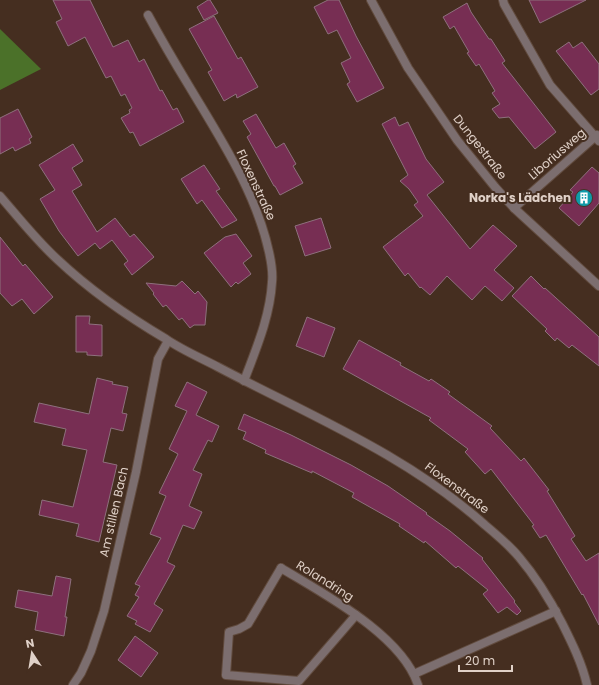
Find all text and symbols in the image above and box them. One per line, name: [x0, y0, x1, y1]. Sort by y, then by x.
street label: Dungestraße: [450, 111, 511, 183]
street label: Liboriusweg: [524, 124, 589, 183]
street label: Floxenstraße: [233, 147, 280, 223]
building icon: Norka's Lädchen: [574, 188, 594, 208]
place label: Norka's Lädchen: [469, 189, 571, 206]
street label: Floxenstraße: [422, 458, 493, 517]
street label: Am stillen Bach: [95, 465, 132, 559]
street label: Rolandring: [293, 556, 357, 605]
north arrow: [12, 633, 52, 673]
text: N: [24, 635, 36, 652]
scale bar: [459, 647, 512, 673]
text: 20 m: [465, 652, 495, 669]

